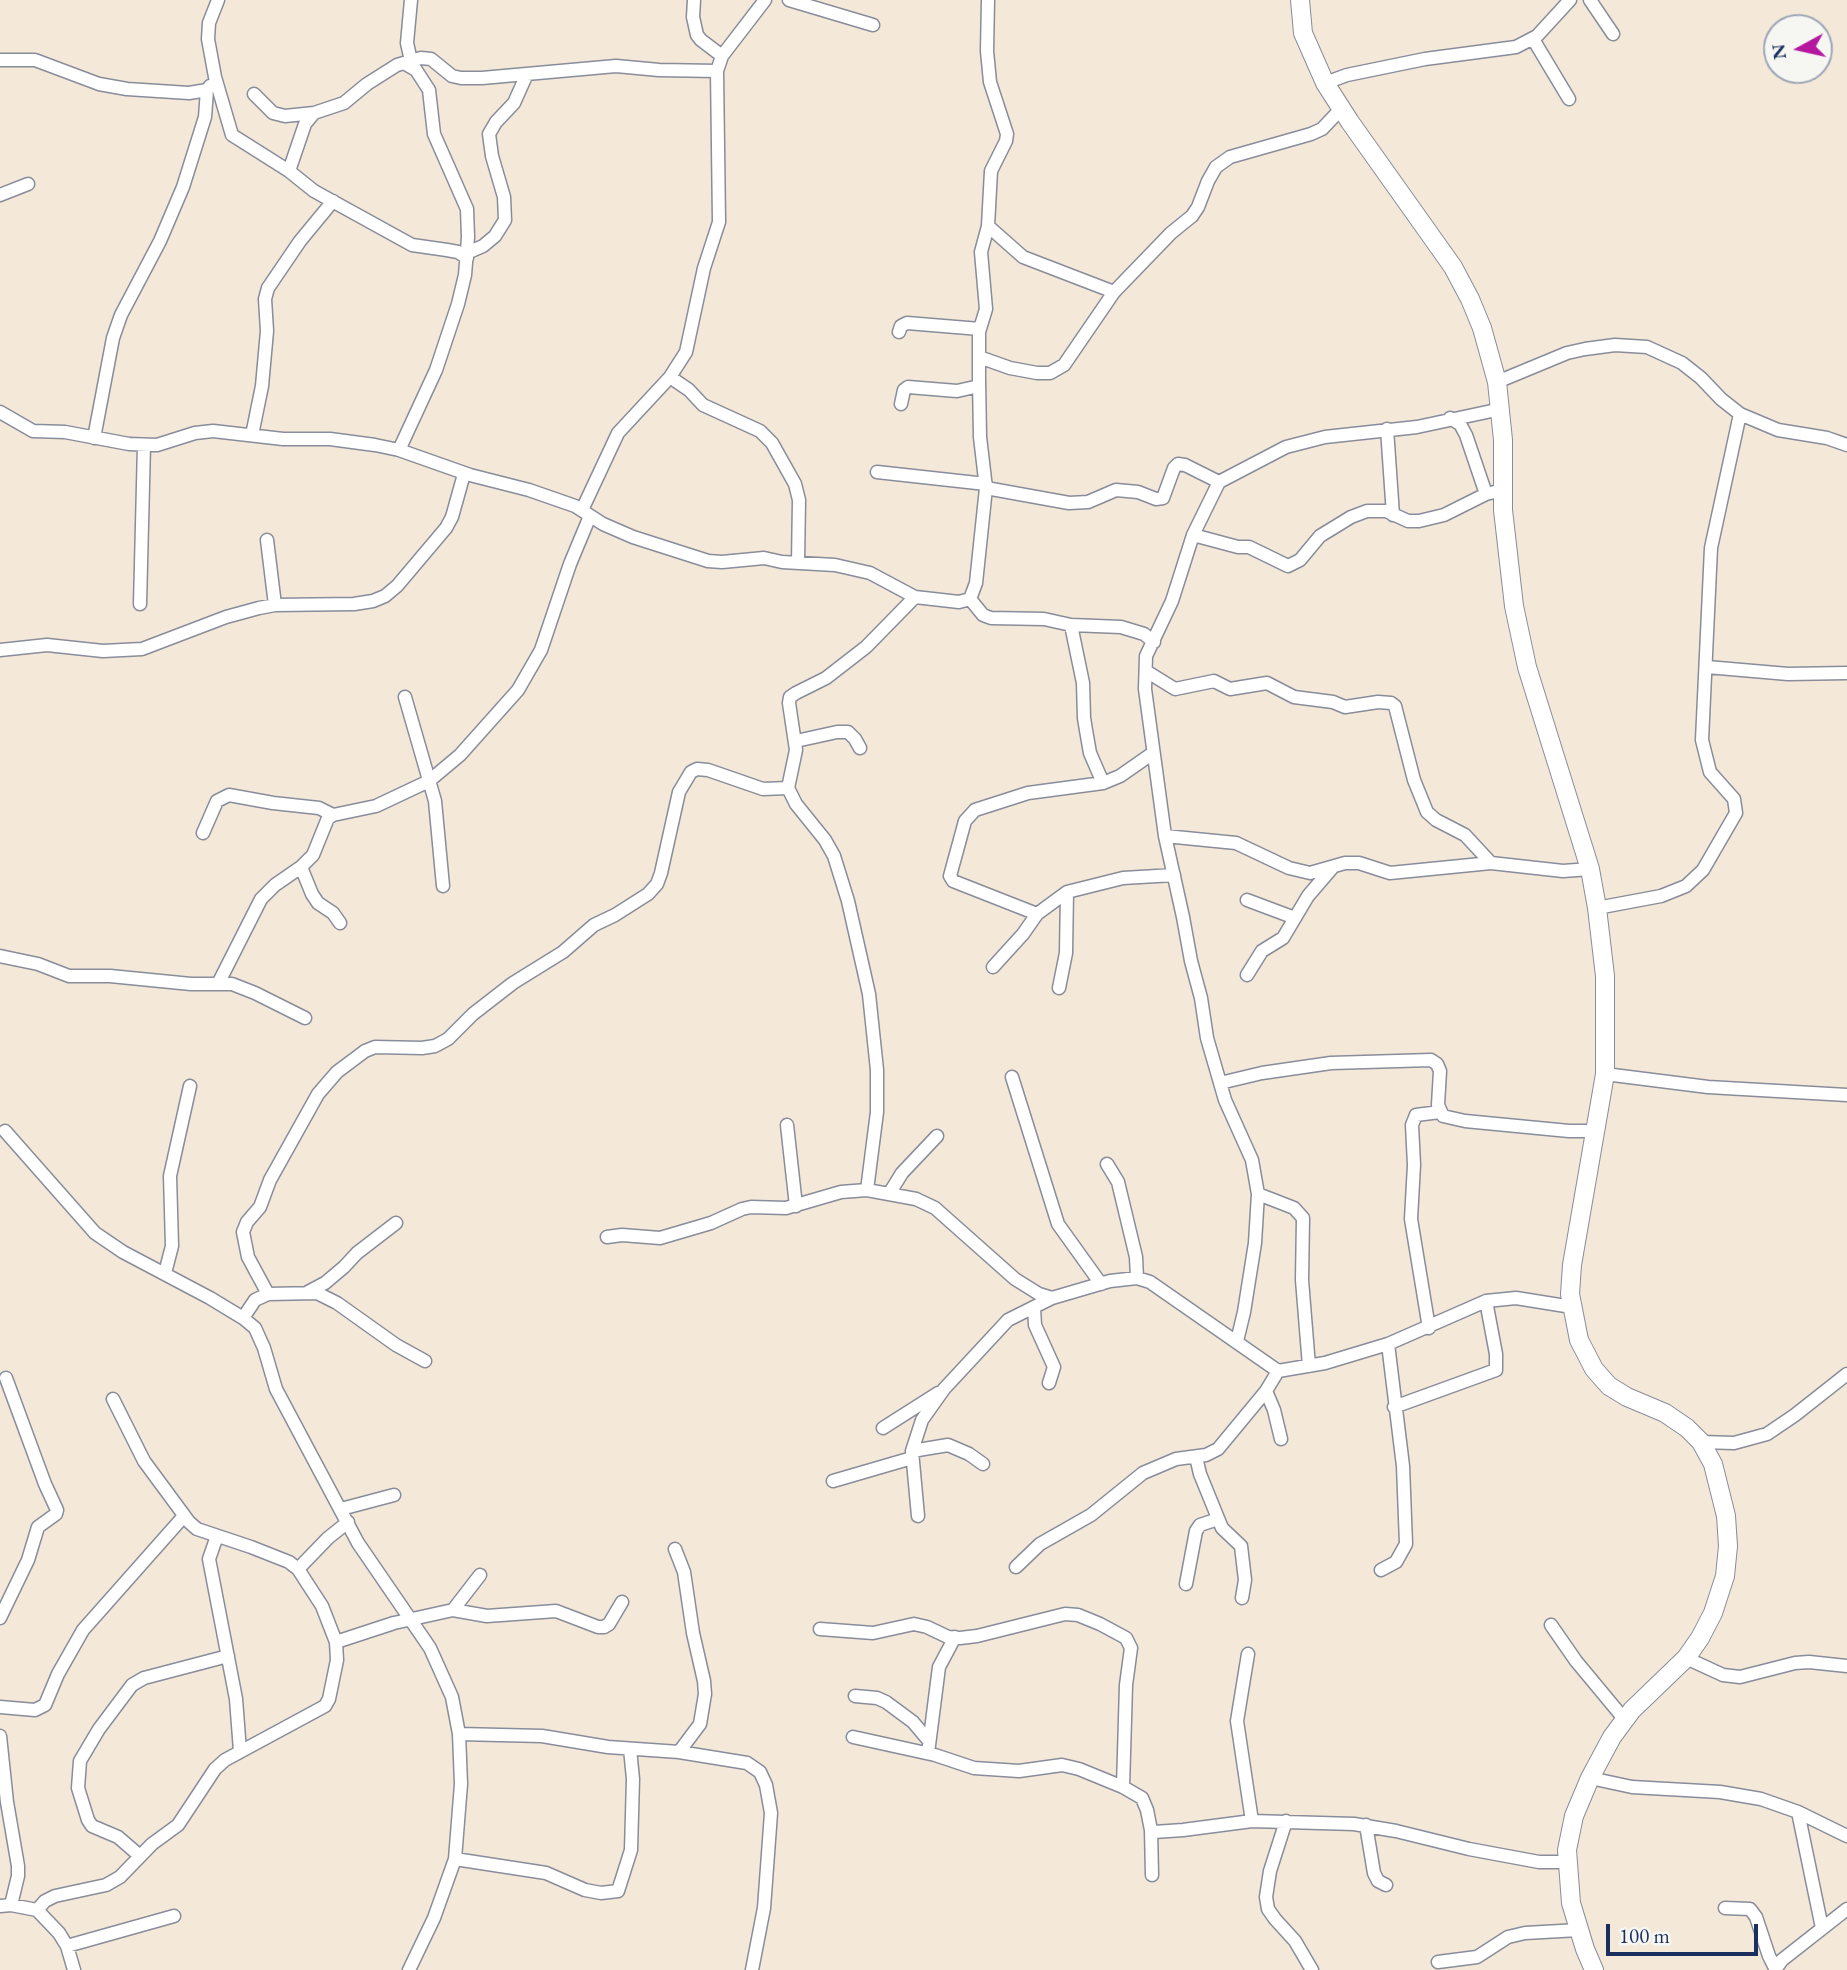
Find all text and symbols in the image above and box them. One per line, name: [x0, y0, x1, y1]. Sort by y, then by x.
north arrow: [1763, 14, 1833, 84]
text: N: [1765, 42, 1792, 61]
scale bar: [1609, 1910, 1761, 1954]
text: 100 m: [1619, 1922, 1670, 1949]

